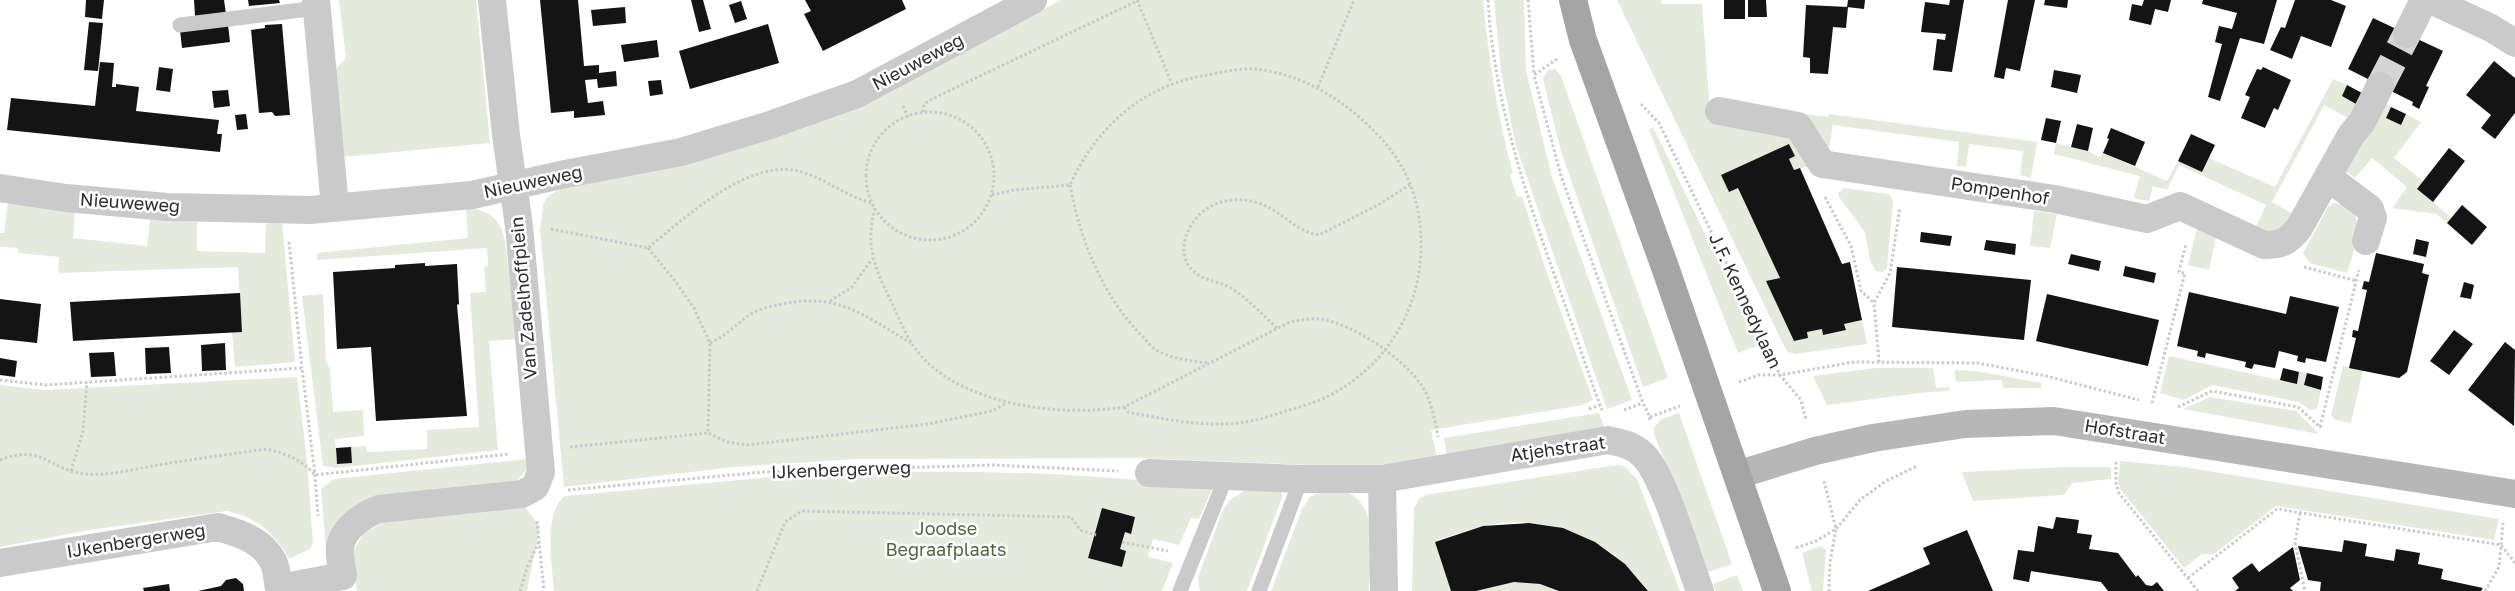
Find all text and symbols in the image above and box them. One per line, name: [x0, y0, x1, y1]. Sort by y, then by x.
street label: Nieuweweg: [868, 28, 967, 94]
street label: Nieuweweg: [481, 160, 584, 202]
street label: Pompenhof: [1949, 171, 2051, 209]
street label: Nieuweweg: [79, 188, 181, 216]
street label: Van Zadelhoffplein: [505, 216, 541, 380]
street label: J.F. Kennedylaan: [1705, 229, 1787, 372]
street label: Hofstraat: [2083, 414, 2167, 448]
street label: Atjehstraat: [1509, 430, 1607, 466]
street label: IJkenbergerweg: [771, 456, 911, 482]
park label: Joodse Begraafplaats: [885, 517, 1007, 560]
street label: IJkenbergerweg: [65, 518, 207, 562]

